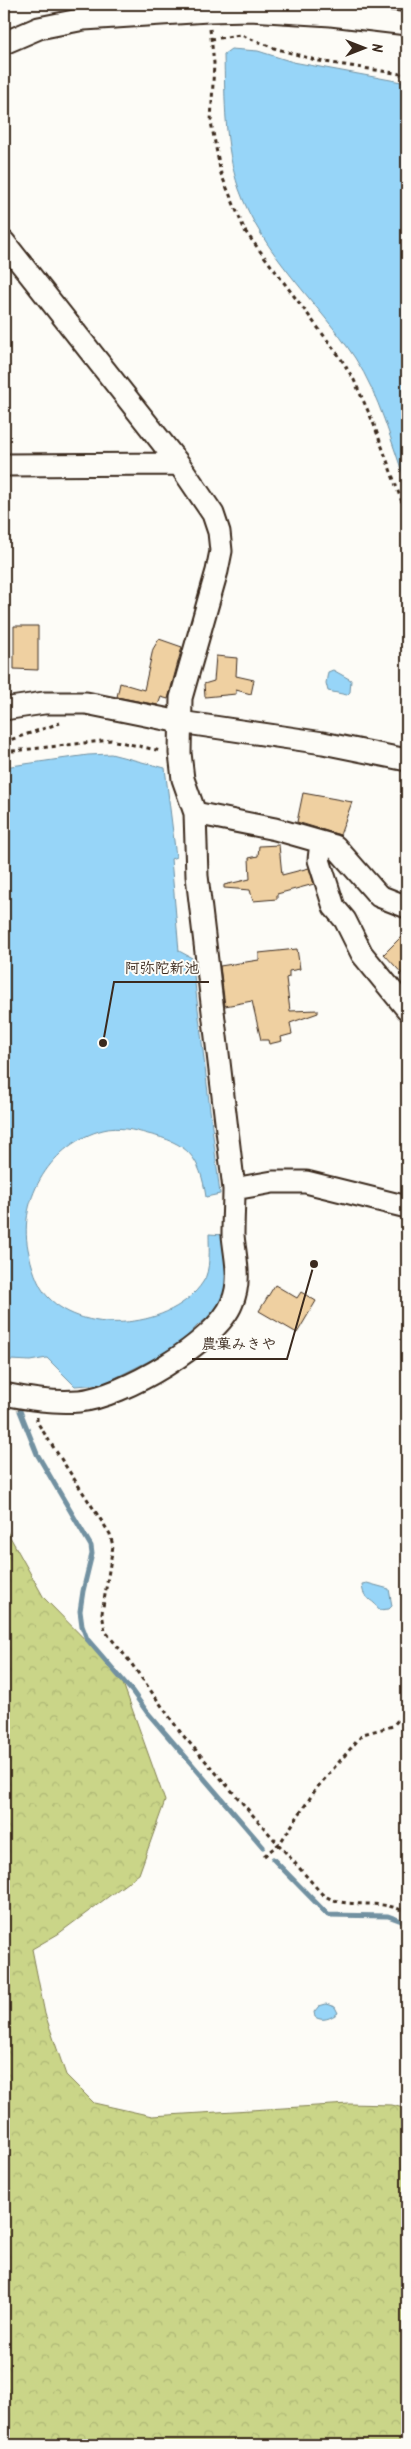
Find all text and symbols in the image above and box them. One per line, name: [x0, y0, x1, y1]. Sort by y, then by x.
north arrow: [338, 22, 388, 72]
text: N: [365, 44, 387, 53]
callout: 阿弥陀新池: [114, 952, 209, 982]
text: 阿弥陀新池: [124, 957, 200, 981]
callout: 農菓みきや: [192, 1329, 287, 1359]
text: 農菓みきや: [201, 1333, 277, 1357]

